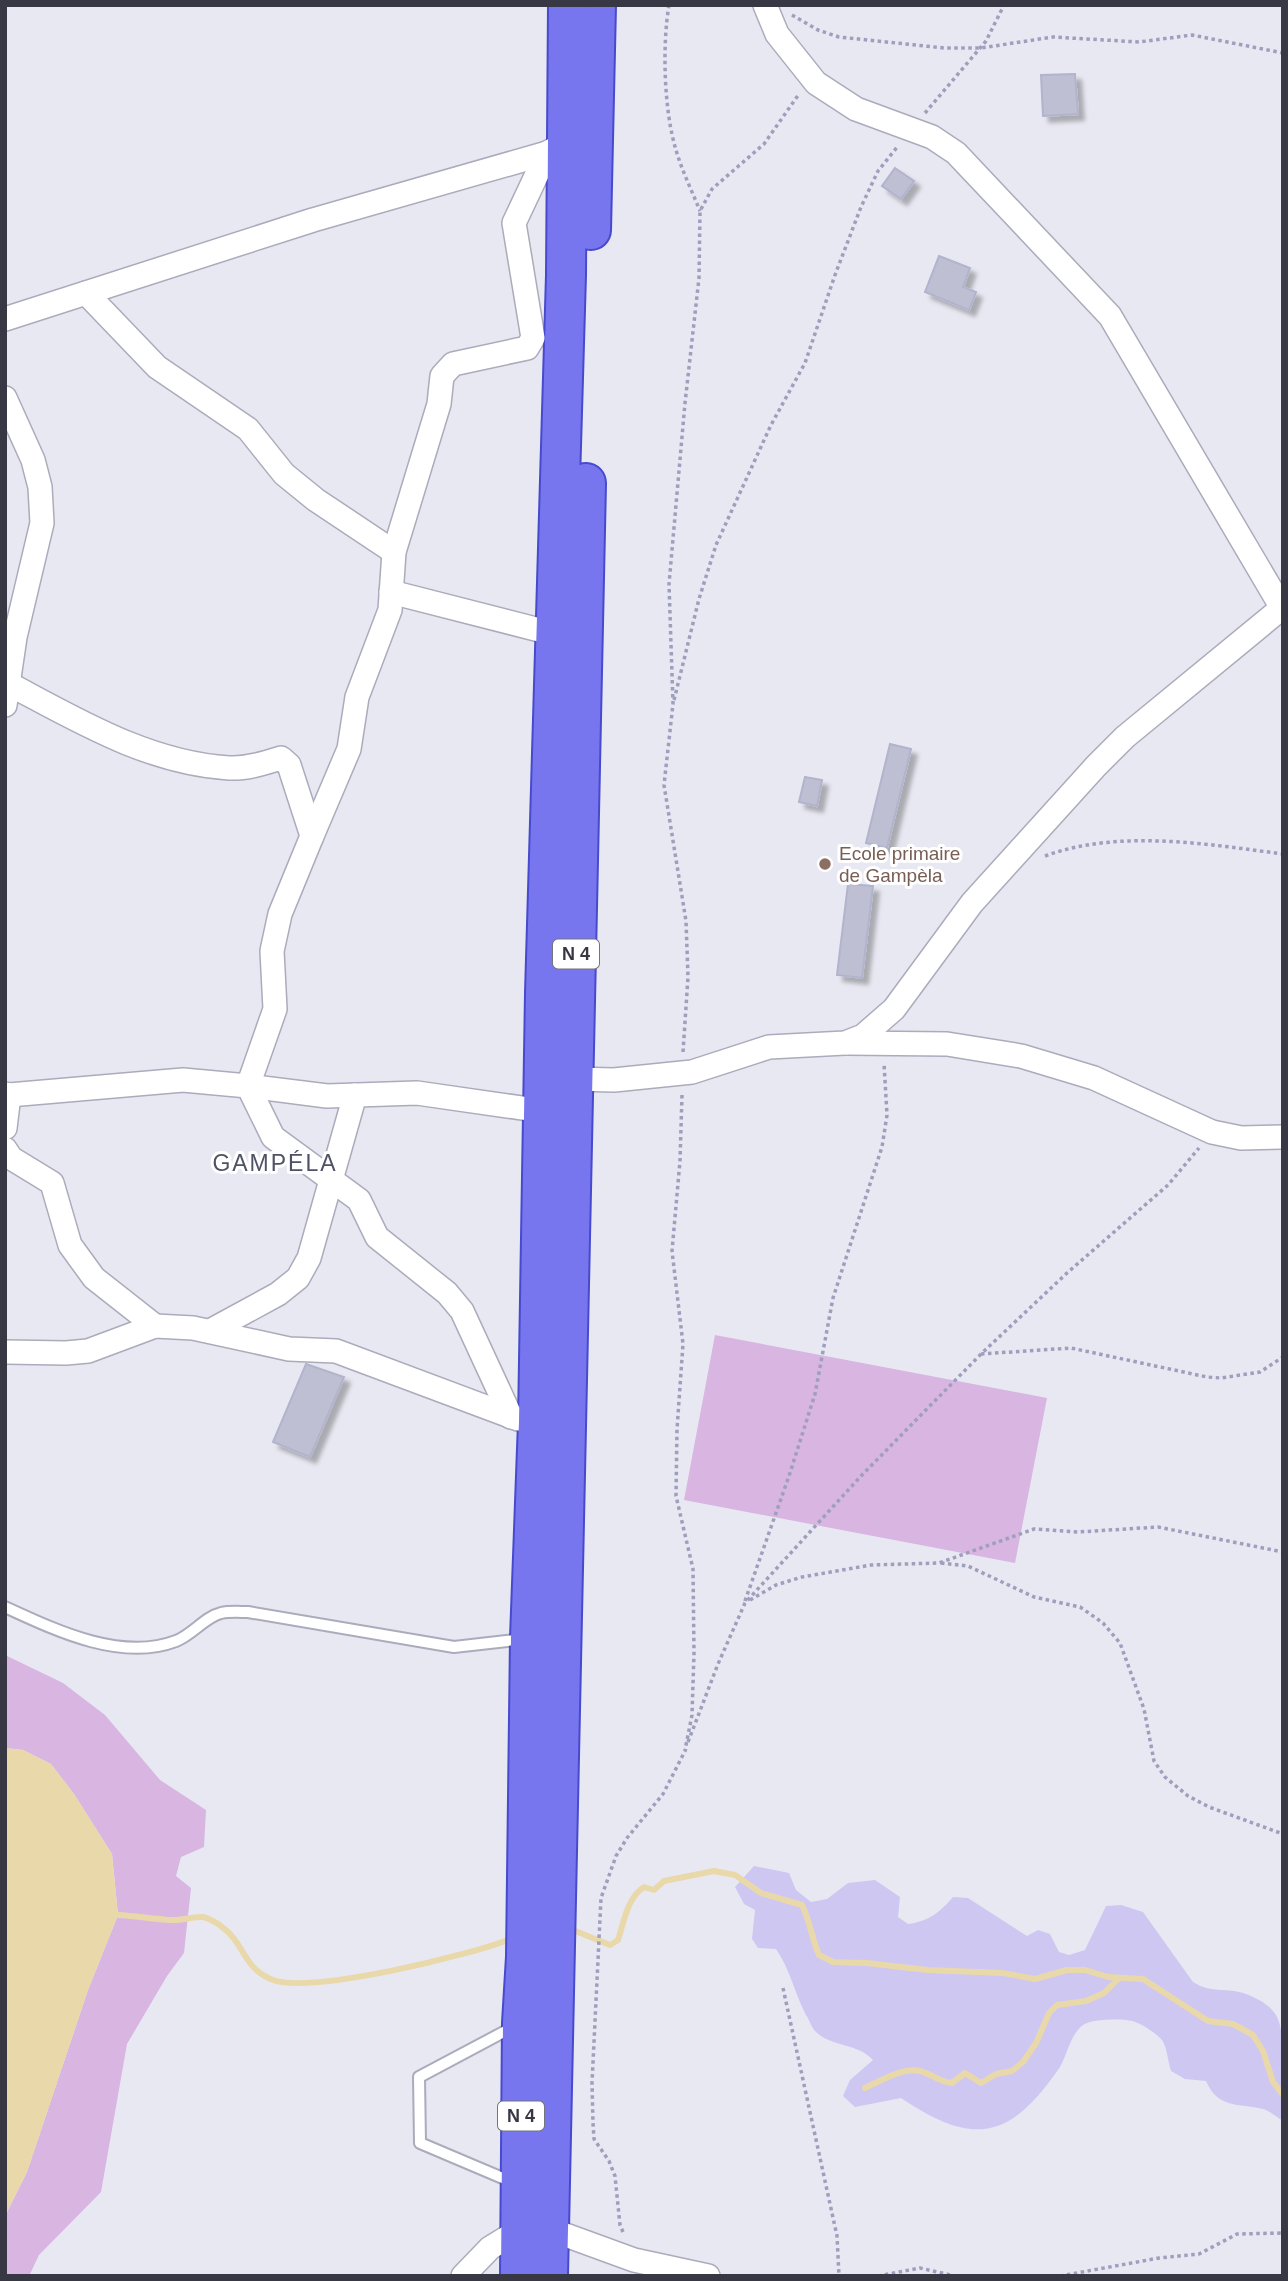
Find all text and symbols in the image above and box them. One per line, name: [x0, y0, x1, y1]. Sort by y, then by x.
place label: Ecole primaire de Gampèla: [839, 843, 960, 886]
marker: Ecole primaire de Gampèla: [817, 856, 833, 872]
road number: N 4: [553, 939, 599, 968]
district label: GAMPÉLA: [212, 1150, 338, 1176]
road number: N 4: [498, 2102, 544, 2130]

